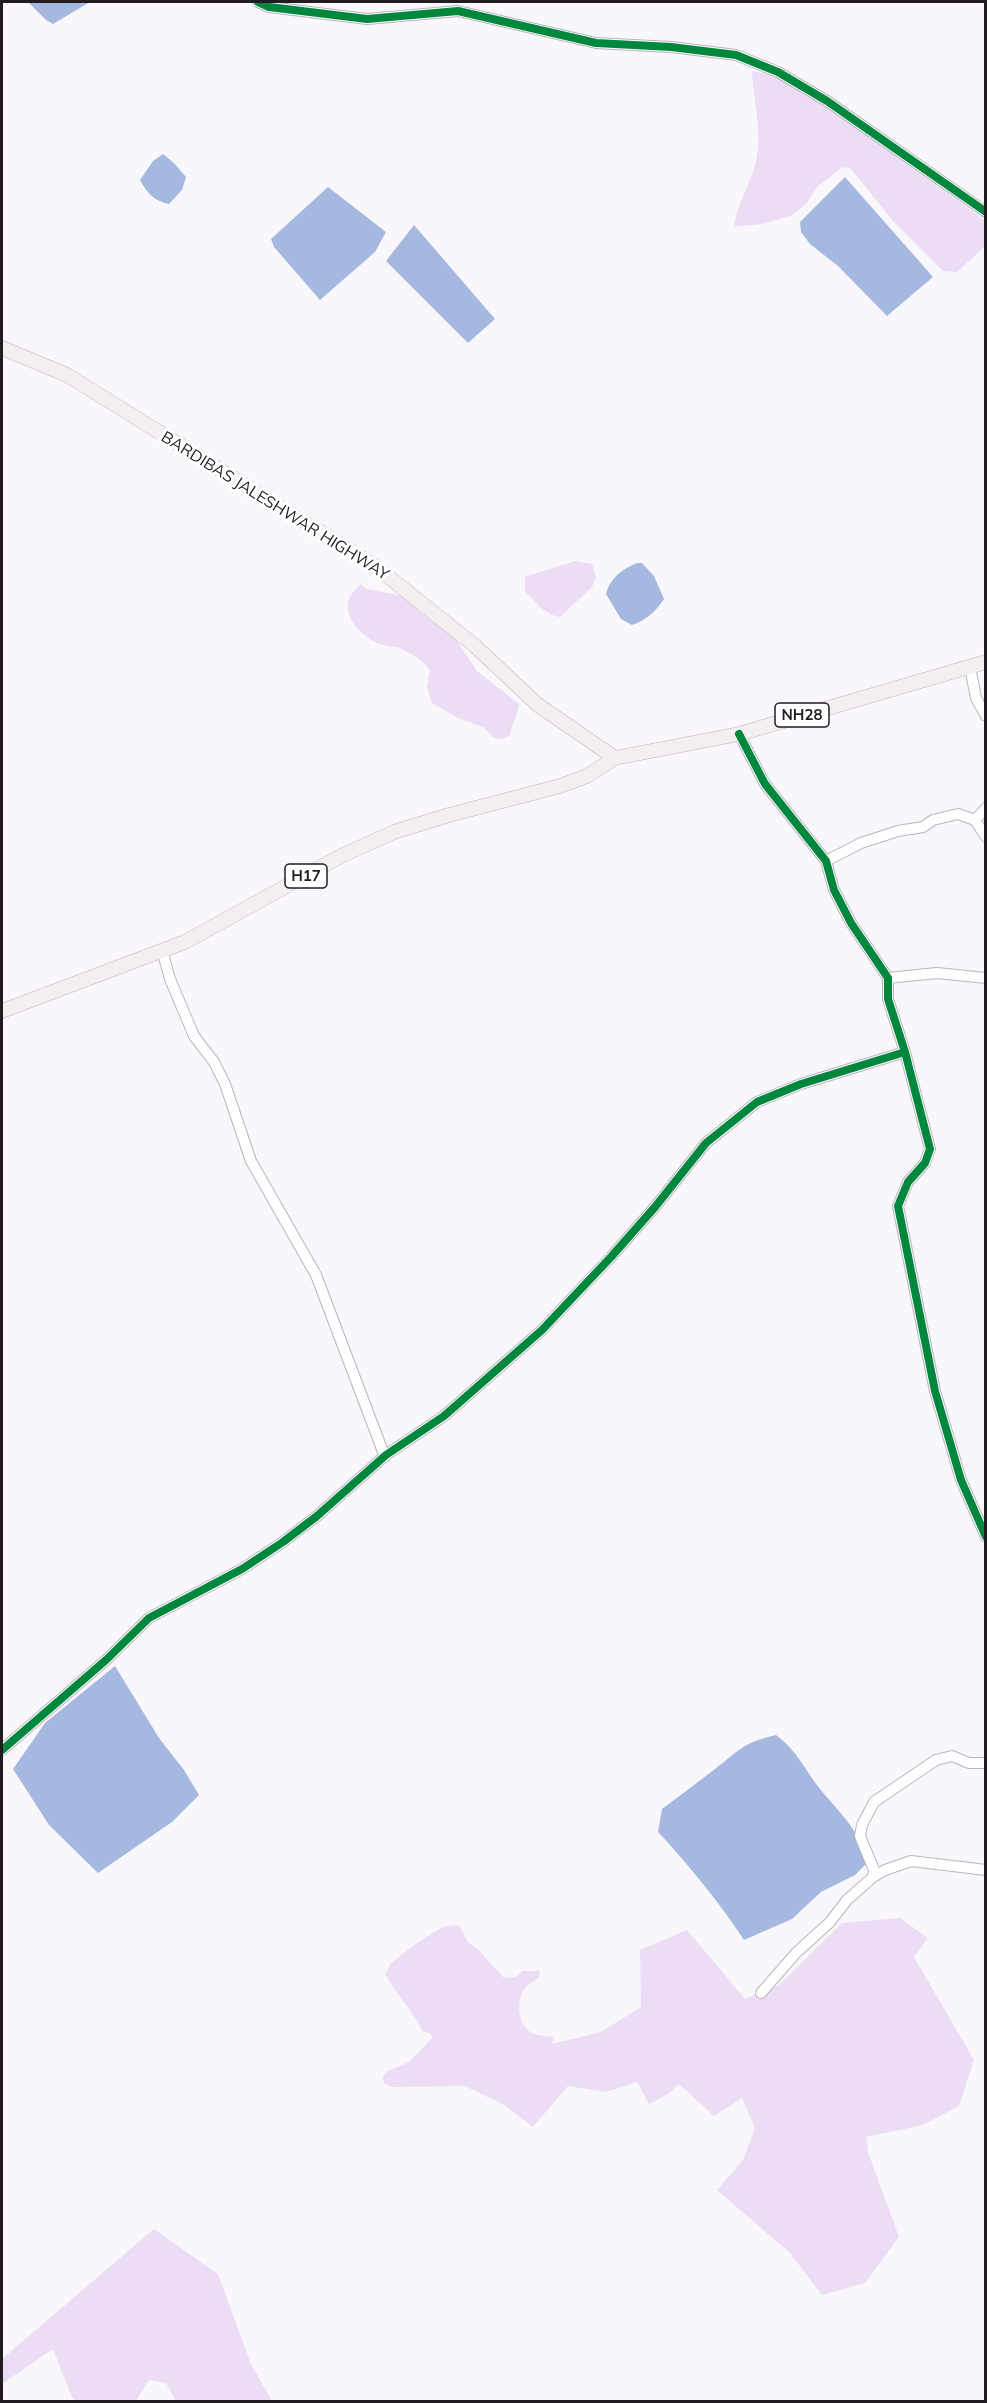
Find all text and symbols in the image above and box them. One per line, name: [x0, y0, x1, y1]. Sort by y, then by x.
street label: BARDIBAS JALESHWAR HIGHWAY: [158, 428, 392, 584]
road number: NH28: [775, 703, 829, 727]
road number: H17: [285, 864, 327, 888]

